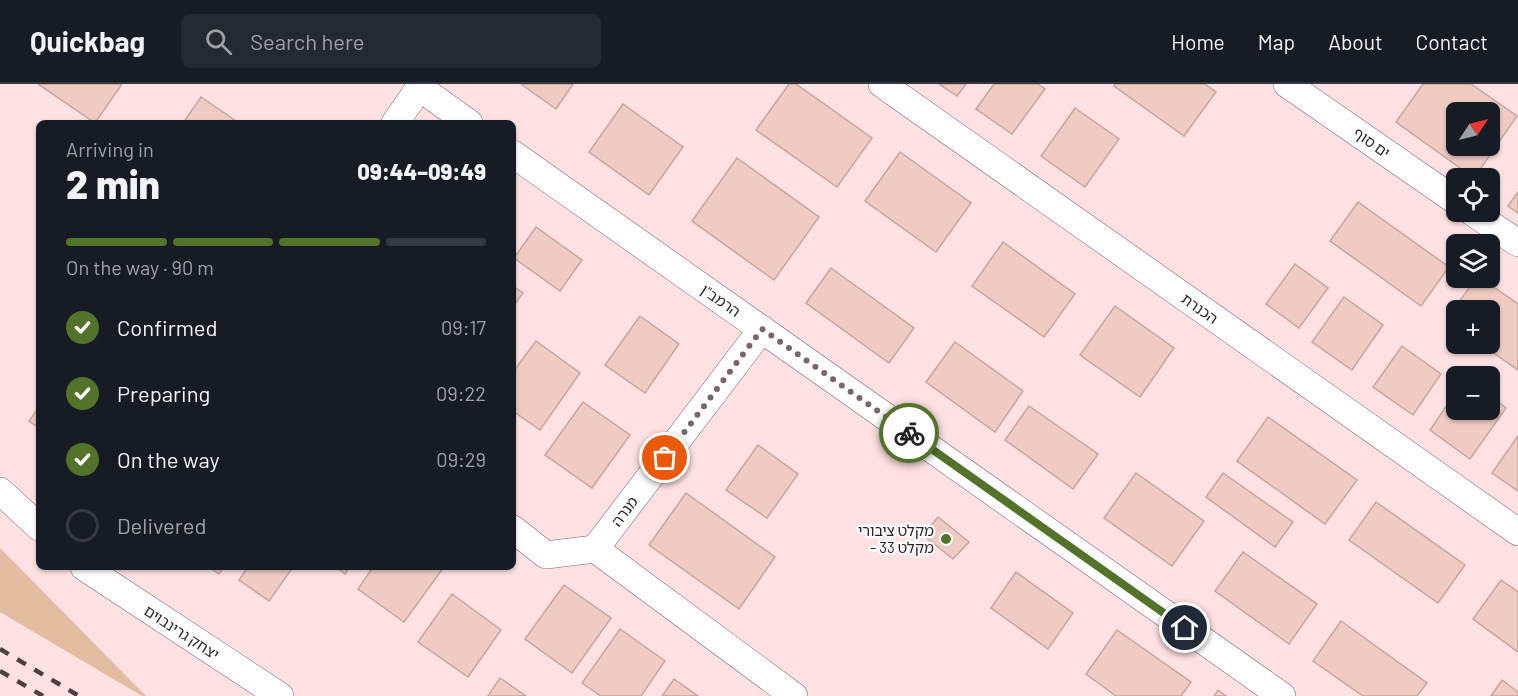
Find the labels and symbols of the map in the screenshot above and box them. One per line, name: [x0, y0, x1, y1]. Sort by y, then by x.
north arrow: [1446, 102, 1500, 156]
street label: ים סוף: [1350, 123, 1394, 161]
street label: הרמב"ן: [698, 280, 744, 320]
street label: הכנרת: [1178, 289, 1222, 327]
courier: [879, 403, 939, 463]
pin: [639, 432, 690, 483]
street label: מנרה: [607, 492, 641, 530]
place label: מקלט ציבורי - מקלט 33: [858, 521, 934, 556]
marker: מקלט ציבורי - מקלט 33: [939, 532, 953, 546]
street label: יצחק גרינבוים: [141, 601, 223, 663]
pin: [1159, 602, 1210, 653]

